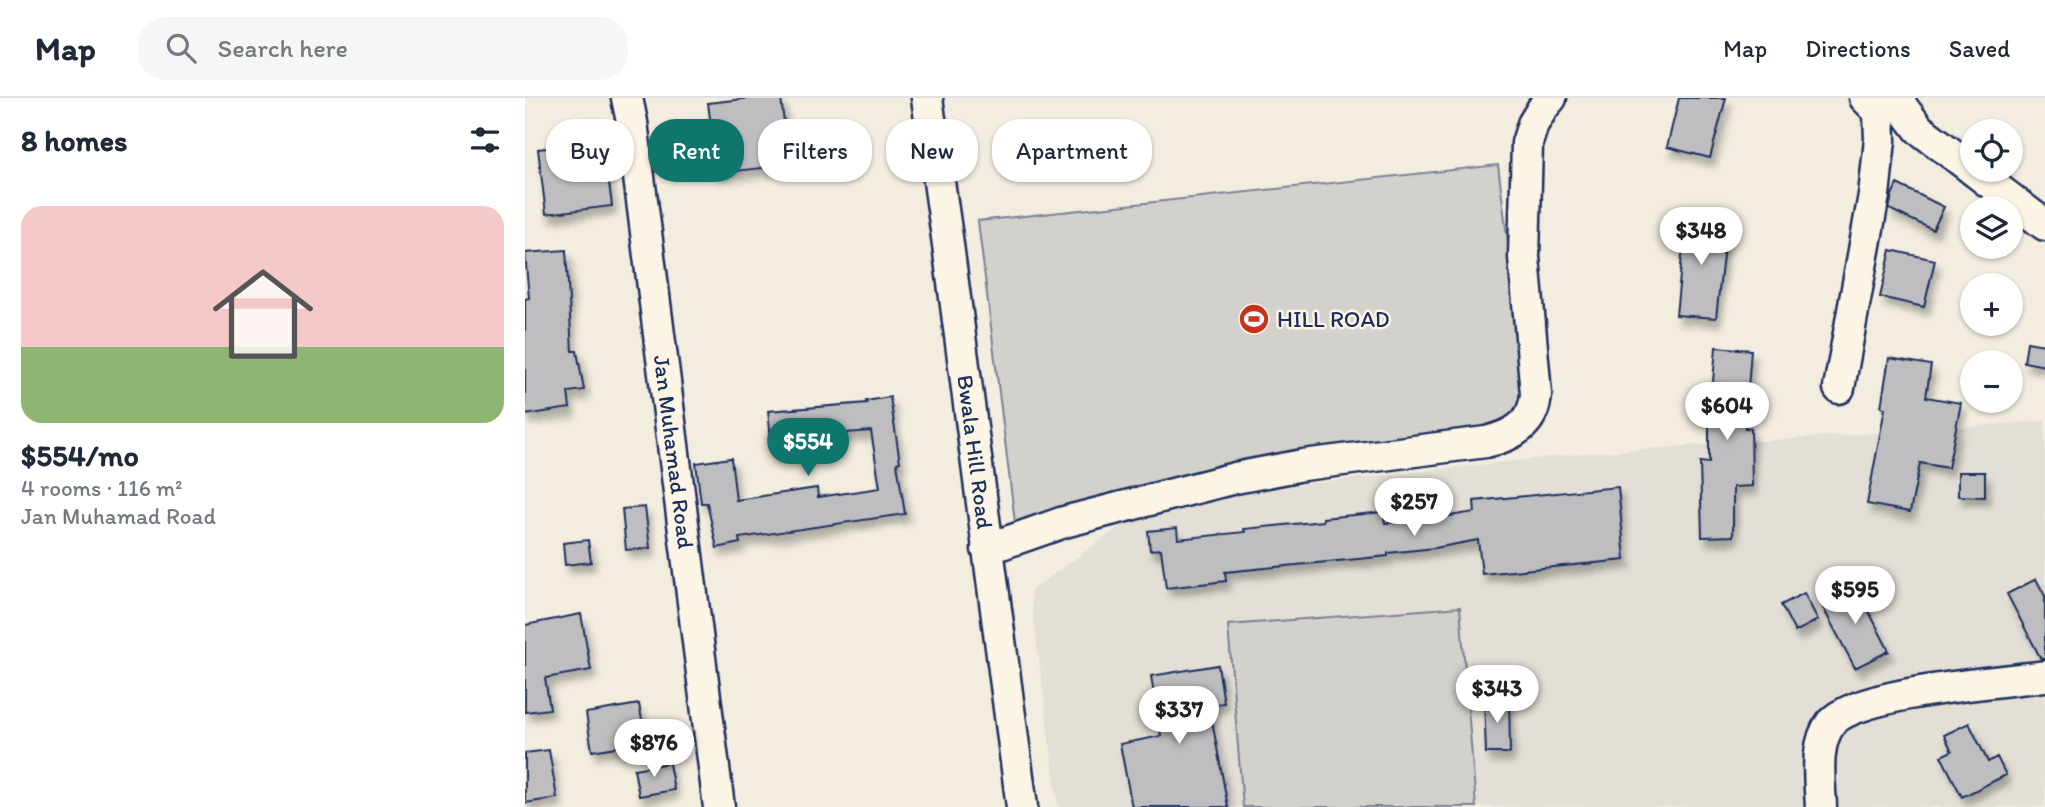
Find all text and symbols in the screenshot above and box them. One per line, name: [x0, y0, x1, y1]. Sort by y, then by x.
search box: [138, 17, 628, 80]
text: Map: [35, 29, 96, 68]
icon: search: [162, 29, 200, 67]
text: Search here: [218, 32, 348, 64]
text: Map: [1723, 34, 1767, 63]
text: Directions: [1805, 34, 1911, 63]
text: Saved: [1949, 34, 2010, 63]
chip: Buy: [546, 119, 634, 182]
chip: Rent: [648, 119, 744, 182]
chip: Filters: [758, 119, 872, 182]
chip: New: [886, 119, 978, 182]
chip: Apartment: [992, 119, 1152, 182]
map controls: [1960, 119, 2023, 413]
button: locate: [1960, 119, 2023, 182]
icon: filters: [466, 121, 504, 159]
text: 8 homes: [21, 122, 128, 159]
button: layers: [1960, 196, 2023, 259]
pin: $348: [1660, 208, 1742, 267]
text: $348: [1676, 216, 1726, 244]
icon: home: [200, 251, 326, 377]
button: +: [1960, 273, 2023, 336]
sports icon: HILL ROAD: [1237, 302, 1271, 336]
place label: HILL ROAD: [1277, 305, 1390, 333]
button: −: [1960, 350, 2023, 413]
street label: Jan Muhamad Road: [648, 353, 700, 550]
street label: Bwala Hill Road: [951, 373, 999, 530]
pin: $604: [1686, 382, 1768, 442]
text: $604: [1701, 391, 1753, 419]
pin: $554: [767, 418, 849, 478]
text: $554: [783, 427, 833, 455]
text: $554/mo: [21, 437, 139, 474]
text: 4 rooms · 116 m²: [21, 474, 183, 502]
pin: $257: [1373, 478, 1455, 538]
text: $257: [1390, 487, 1438, 515]
text: Jan Muhamad Road: [21, 502, 216, 530]
pin: $595: [1814, 566, 1896, 626]
text: $595: [1831, 575, 1879, 603]
pin: $343: [1456, 666, 1538, 725]
text: $343: [1472, 674, 1522, 702]
pin: $337: [1138, 686, 1220, 746]
text: $337: [1155, 695, 1203, 723]
pin: $876: [613, 720, 695, 779]
text: $876: [630, 728, 678, 756]

